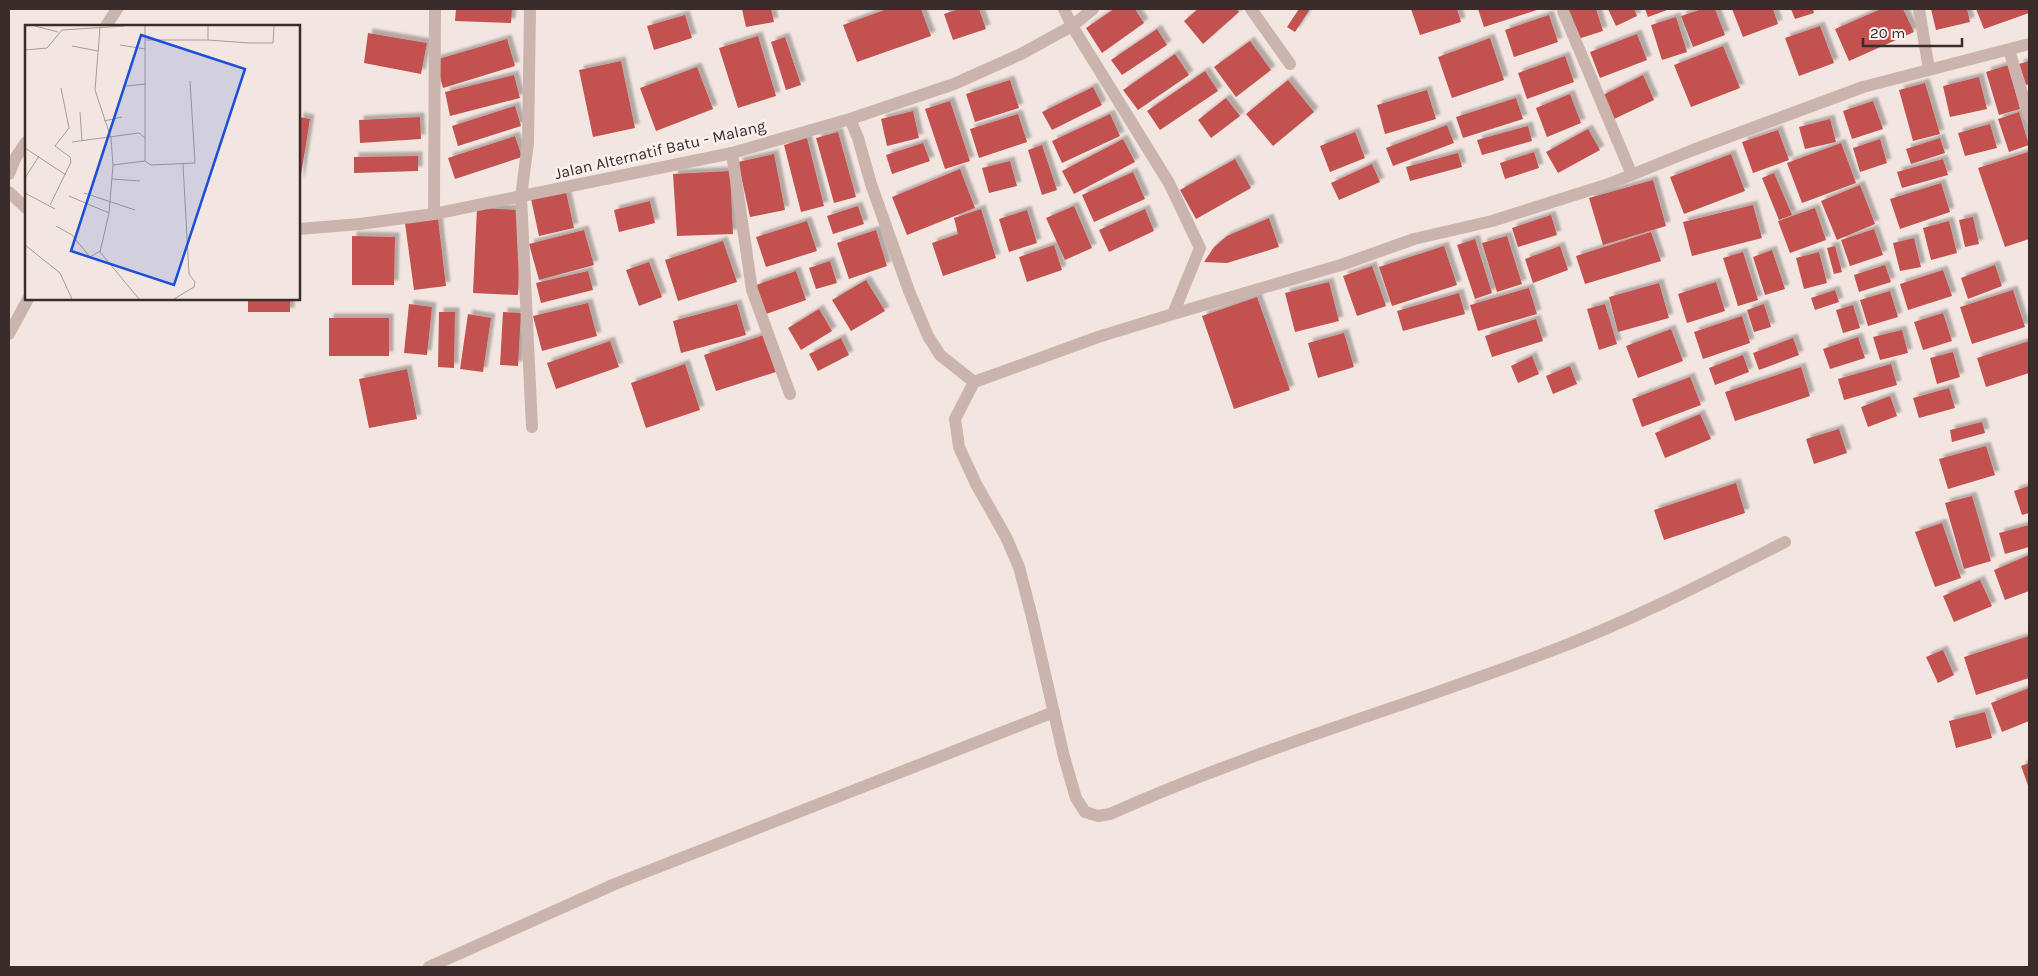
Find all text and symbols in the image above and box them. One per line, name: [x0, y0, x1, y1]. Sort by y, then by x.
scale bar: [1863, 15, 1962, 47]
text: 20 m: [1870, 24, 1905, 42]
inset map: [25, 25, 300, 300]
street label: Jalan Alternatif Batu - Malang: [553, 116, 768, 183]

